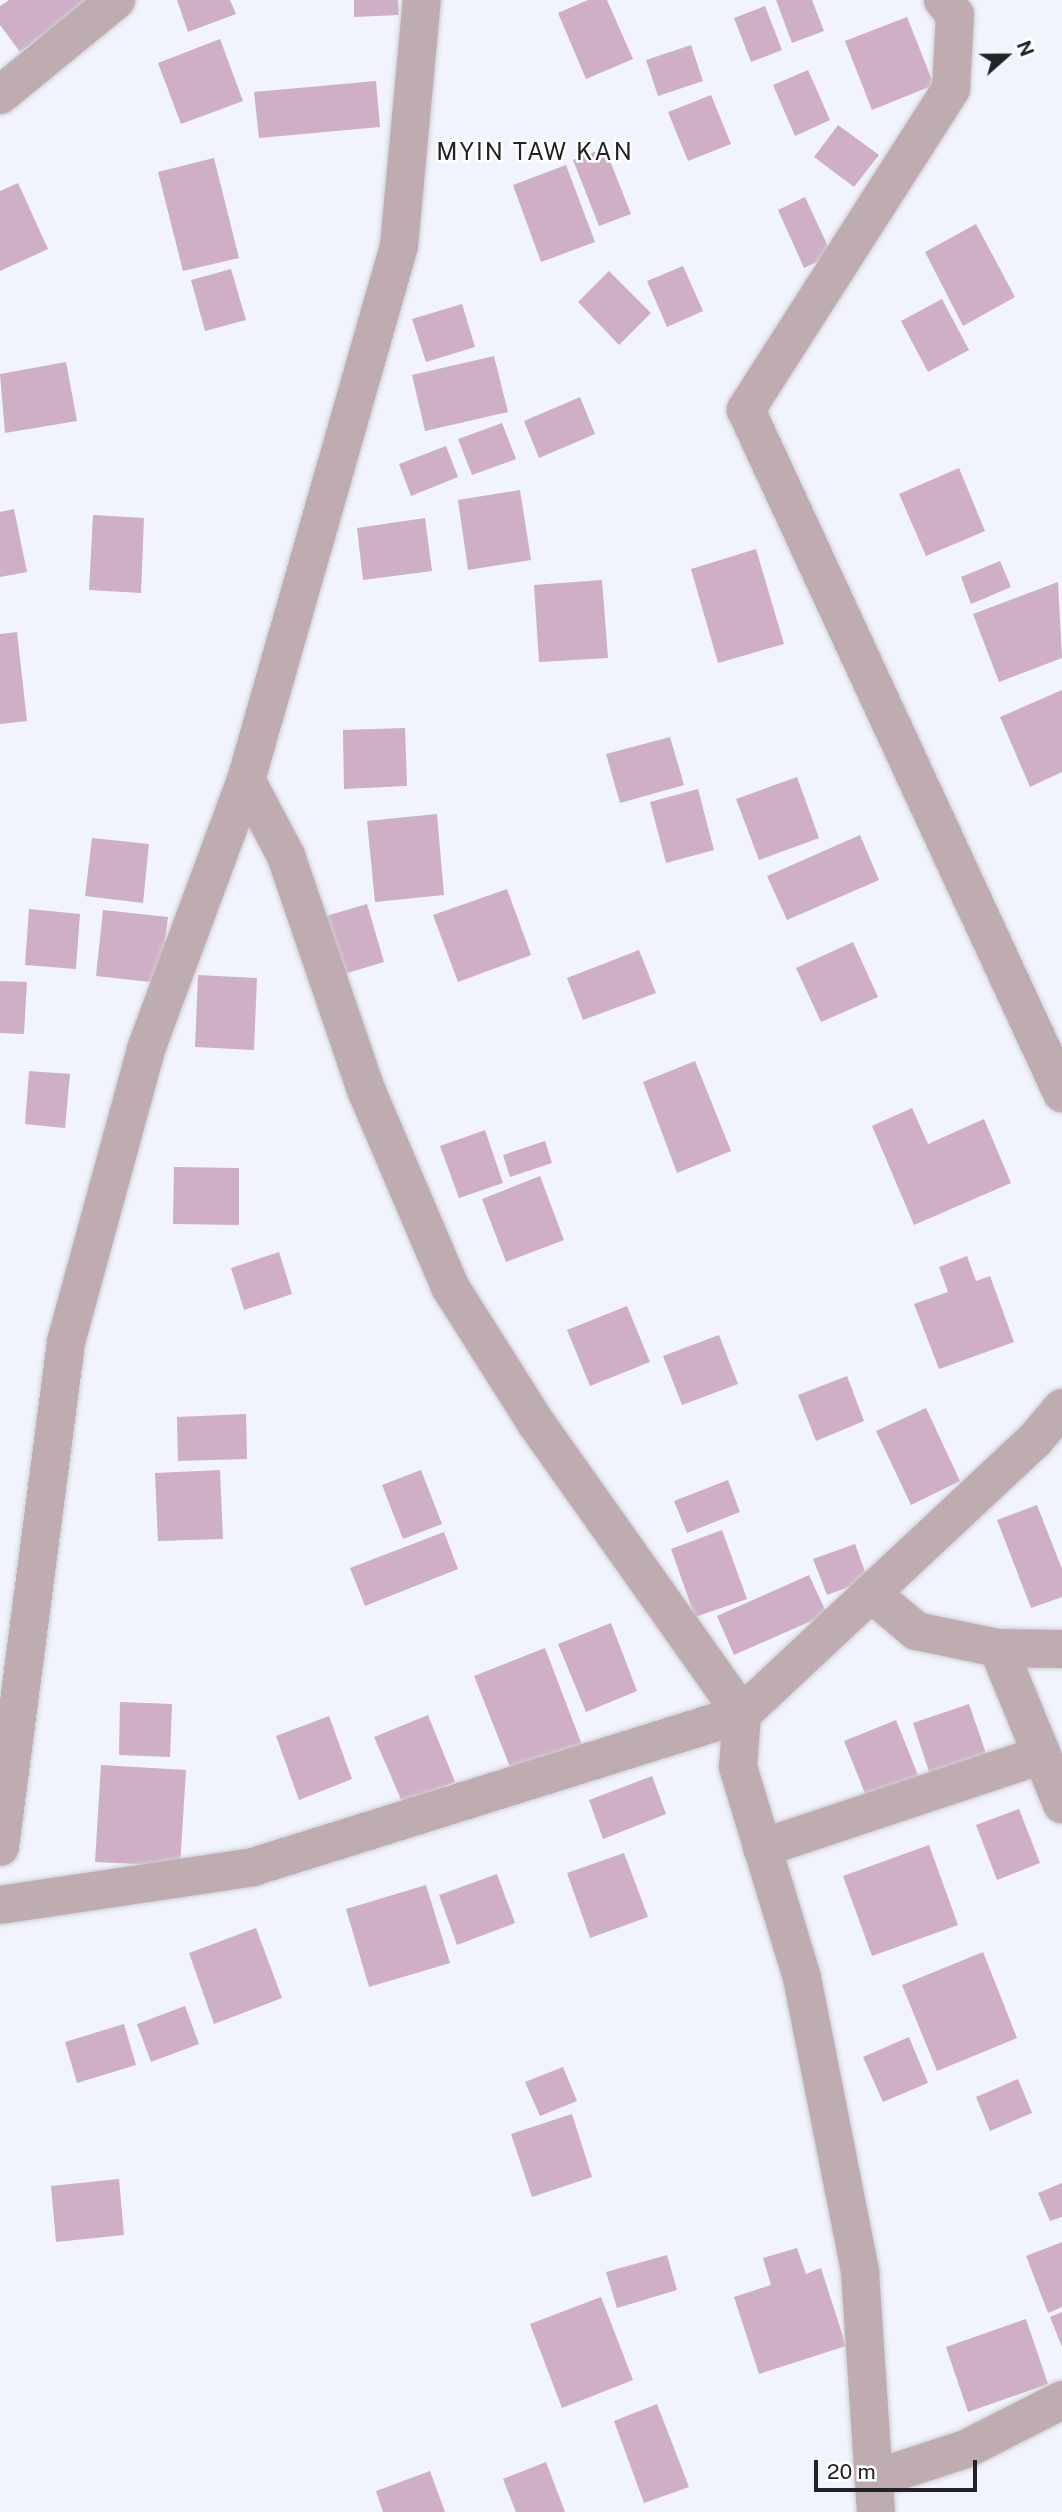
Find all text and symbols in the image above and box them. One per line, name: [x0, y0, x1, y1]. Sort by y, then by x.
north arrow: [971, 21, 1041, 91]
text: N: [1013, 38, 1039, 59]
district label: MYIN TAW KAN: [438, 138, 632, 166]
scale bar: [817, 2446, 980, 2490]
text: 20 m: [827, 2459, 876, 2484]

